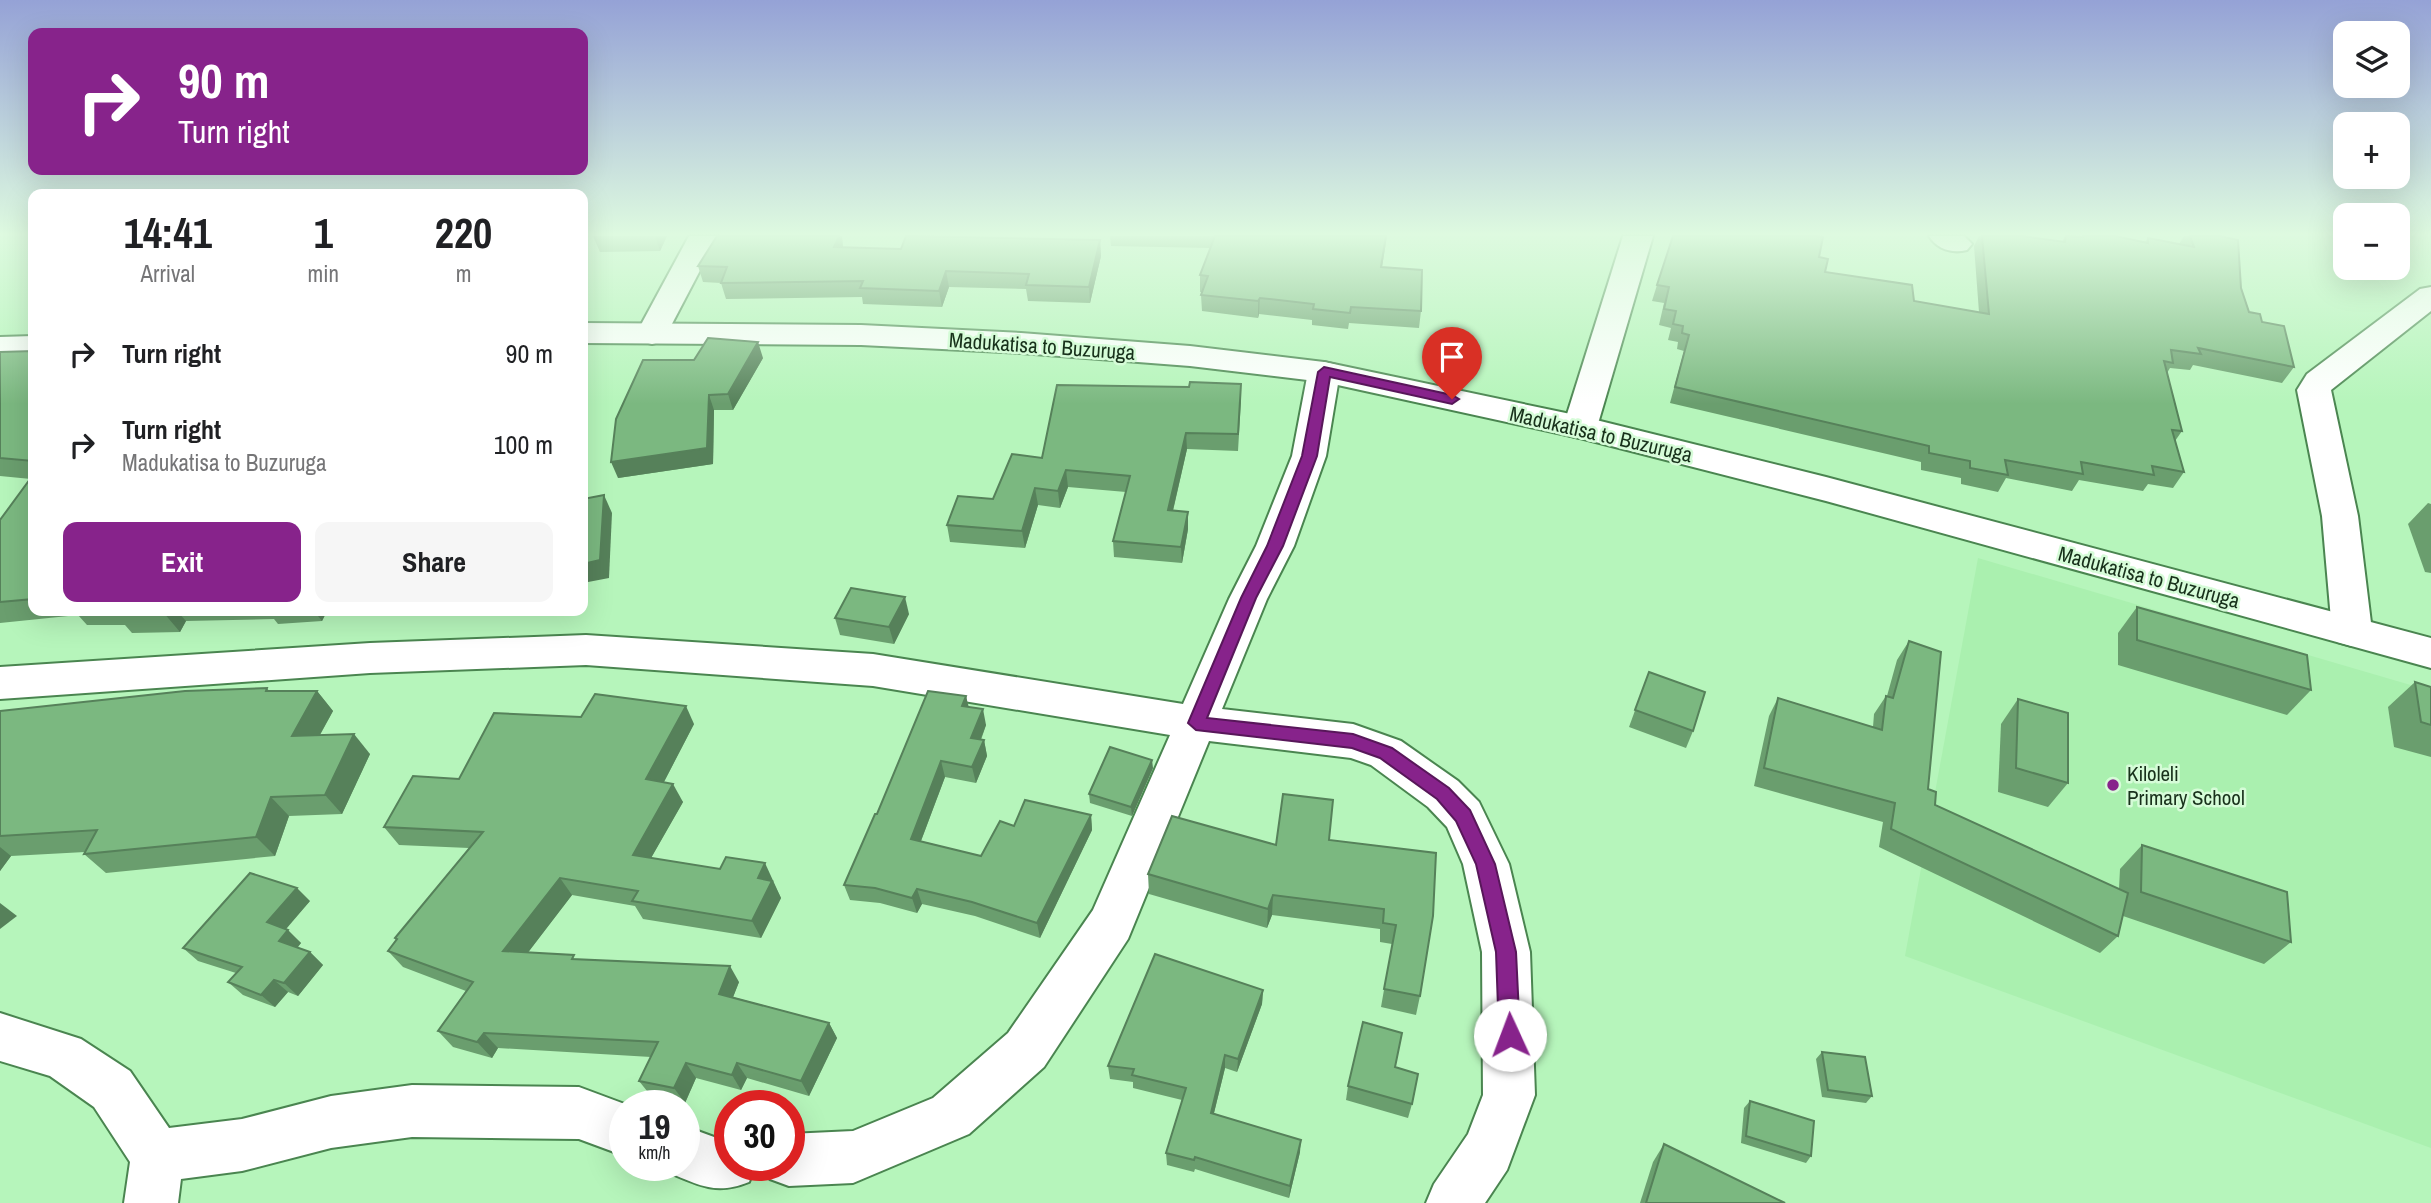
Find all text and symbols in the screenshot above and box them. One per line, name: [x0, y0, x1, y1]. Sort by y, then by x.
map controls: [2333, 21, 2410, 280]
button: layers: [2333, 21, 2410, 98]
text: 90 m: [178, 47, 270, 113]
icon: right: [63, 56, 154, 147]
text: Turn right: [178, 110, 290, 153]
button: +: [2333, 112, 2410, 189]
button: −: [2333, 203, 2410, 280]
text: 14:41: [124, 205, 212, 261]
text: 1: [314, 205, 333, 261]
text: 220: [435, 205, 492, 261]
text: Arrival: [141, 258, 195, 289]
text: min: [308, 258, 339, 289]
text: m: [456, 258, 471, 289]
street label: Madukatisa to Buzuruga: [948, 325, 1137, 367]
pin: [1422, 327, 1482, 399]
icon: right: [63, 335, 101, 373]
text: Turn right: [122, 336, 221, 371]
text: 90 m: [506, 336, 553, 371]
icon: arrive: [1433, 338, 1471, 376]
street label: Madukatisa to Buzuruga: [1507, 399, 1696, 469]
text: Turn right: [122, 412, 221, 447]
icon: right: [63, 426, 101, 464]
text: 100 m: [494, 427, 553, 462]
text: Madukatisa to Buzuruga: [122, 447, 326, 478]
button: Exit: [63, 522, 301, 602]
button: Share: [315, 522, 553, 602]
street label: Madukatisa to Buzuruga: [2055, 539, 2243, 615]
place label: Kiloleli Primary School: [2127, 759, 2245, 812]
marker: Kiloleli Primary School: [2105, 777, 2121, 793]
position arrow: [1473, 998, 1547, 1072]
speed limit sign: 30: [714, 1090, 805, 1181]
text: 19: [639, 1103, 670, 1150]
text: km/h: [639, 1140, 671, 1165]

